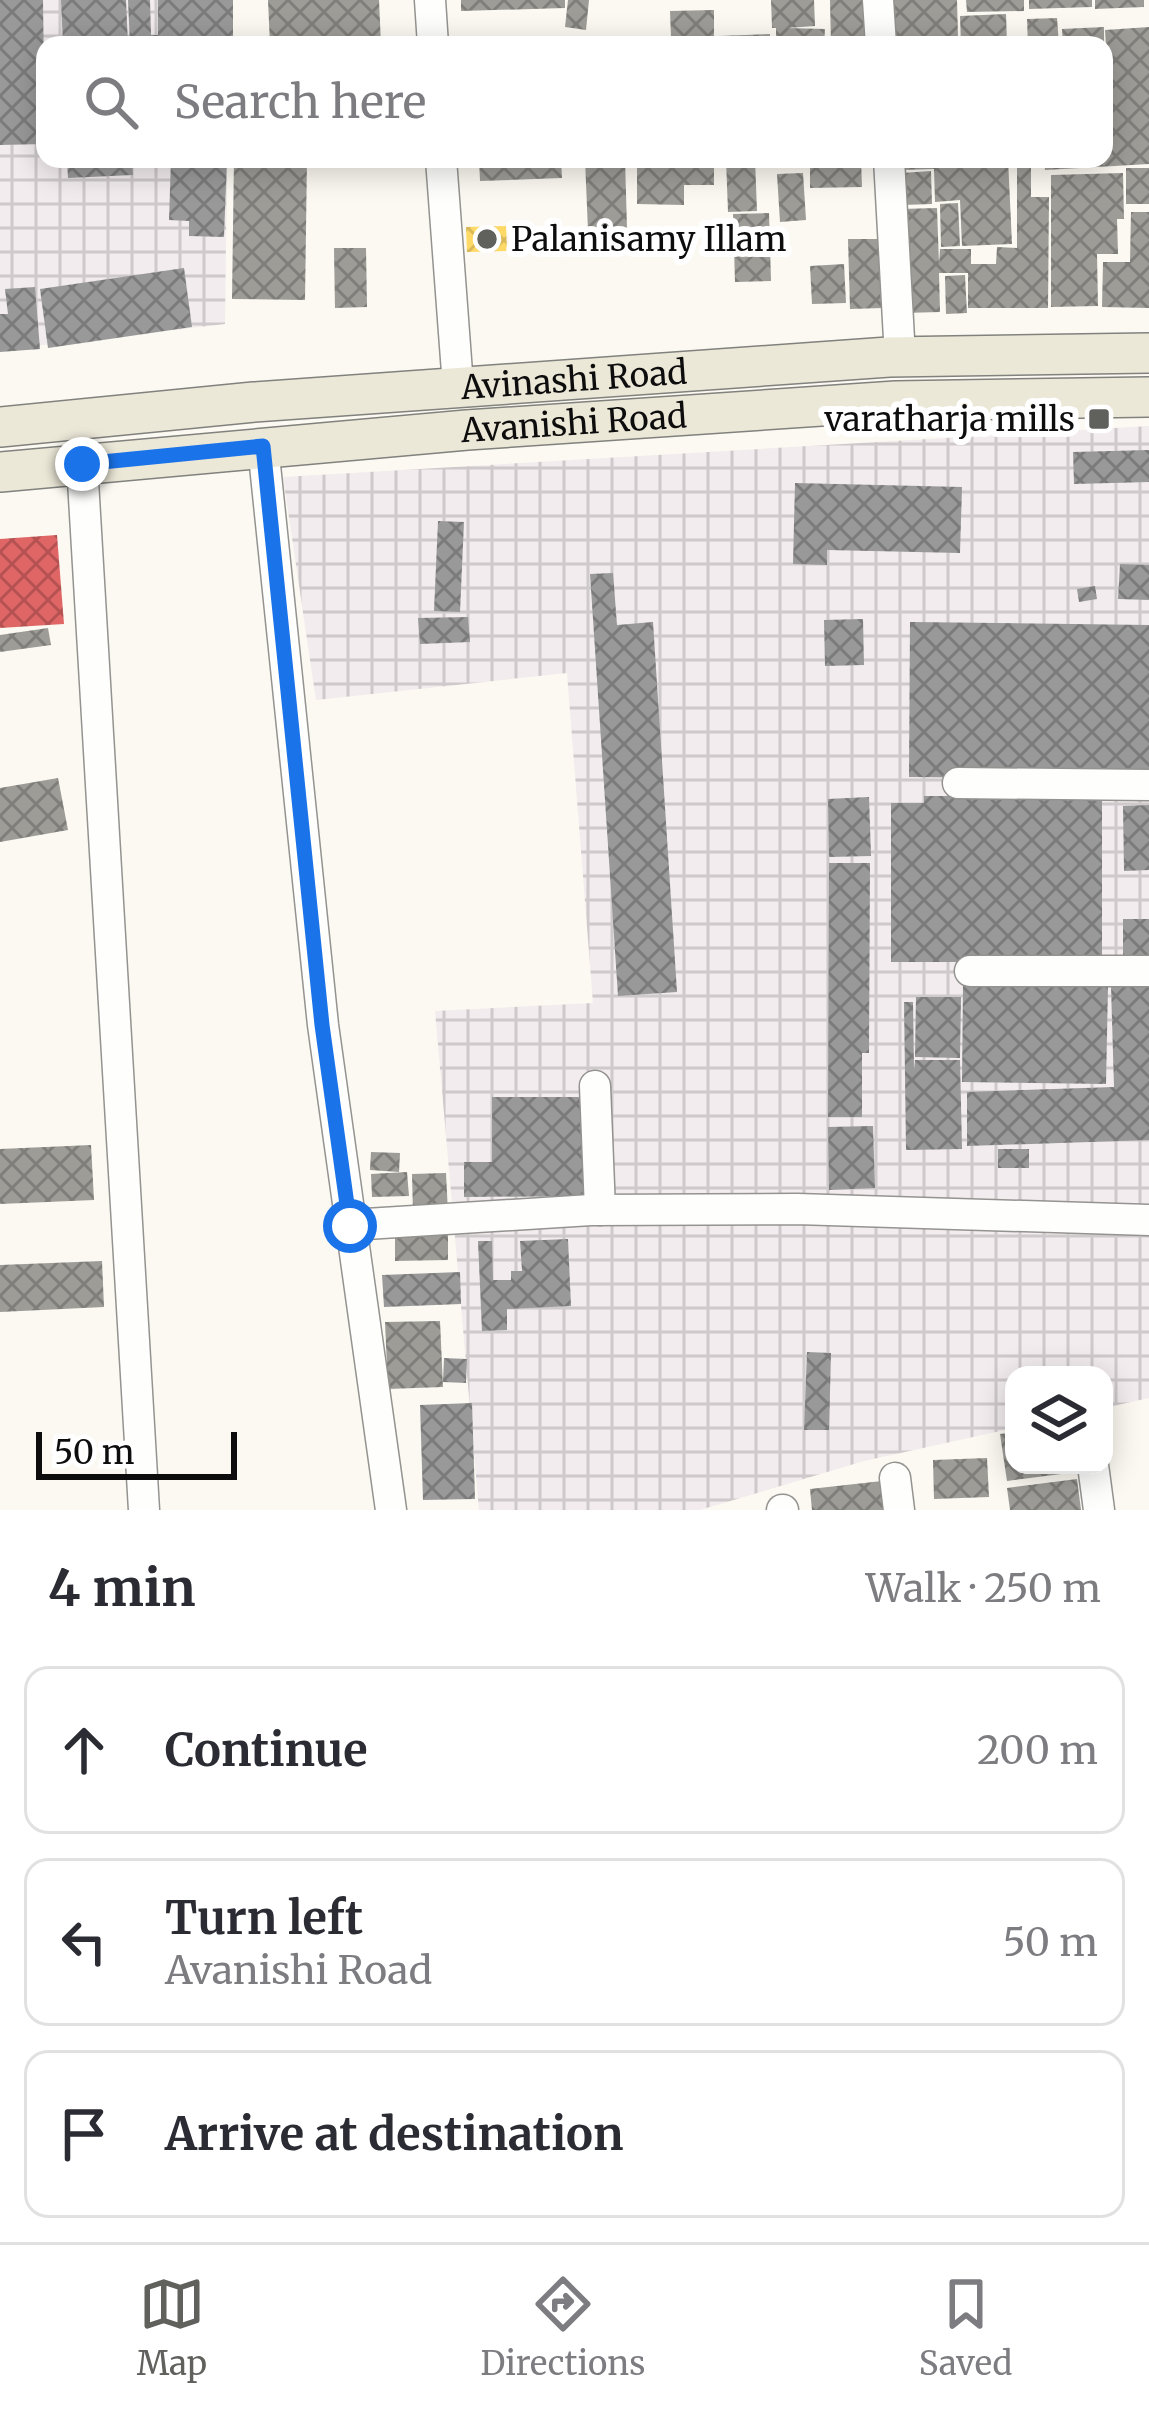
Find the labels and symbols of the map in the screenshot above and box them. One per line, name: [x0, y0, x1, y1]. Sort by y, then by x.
place label: Palanisamy Illam: [511, 219, 787, 260]
marker: Palanisamy Illam: [474, 226, 500, 252]
street label: Avinashi Road: [459, 351, 689, 408]
street label: Avanishi Road: [459, 395, 688, 451]
place label: varatharja mills: [823, 399, 1075, 440]
marker: varatharja mills: [1086, 406, 1112, 432]
route end: [55, 437, 109, 491]
route start: [323, 1199, 377, 1253]
scale bar: [36, 1426, 237, 1479]

